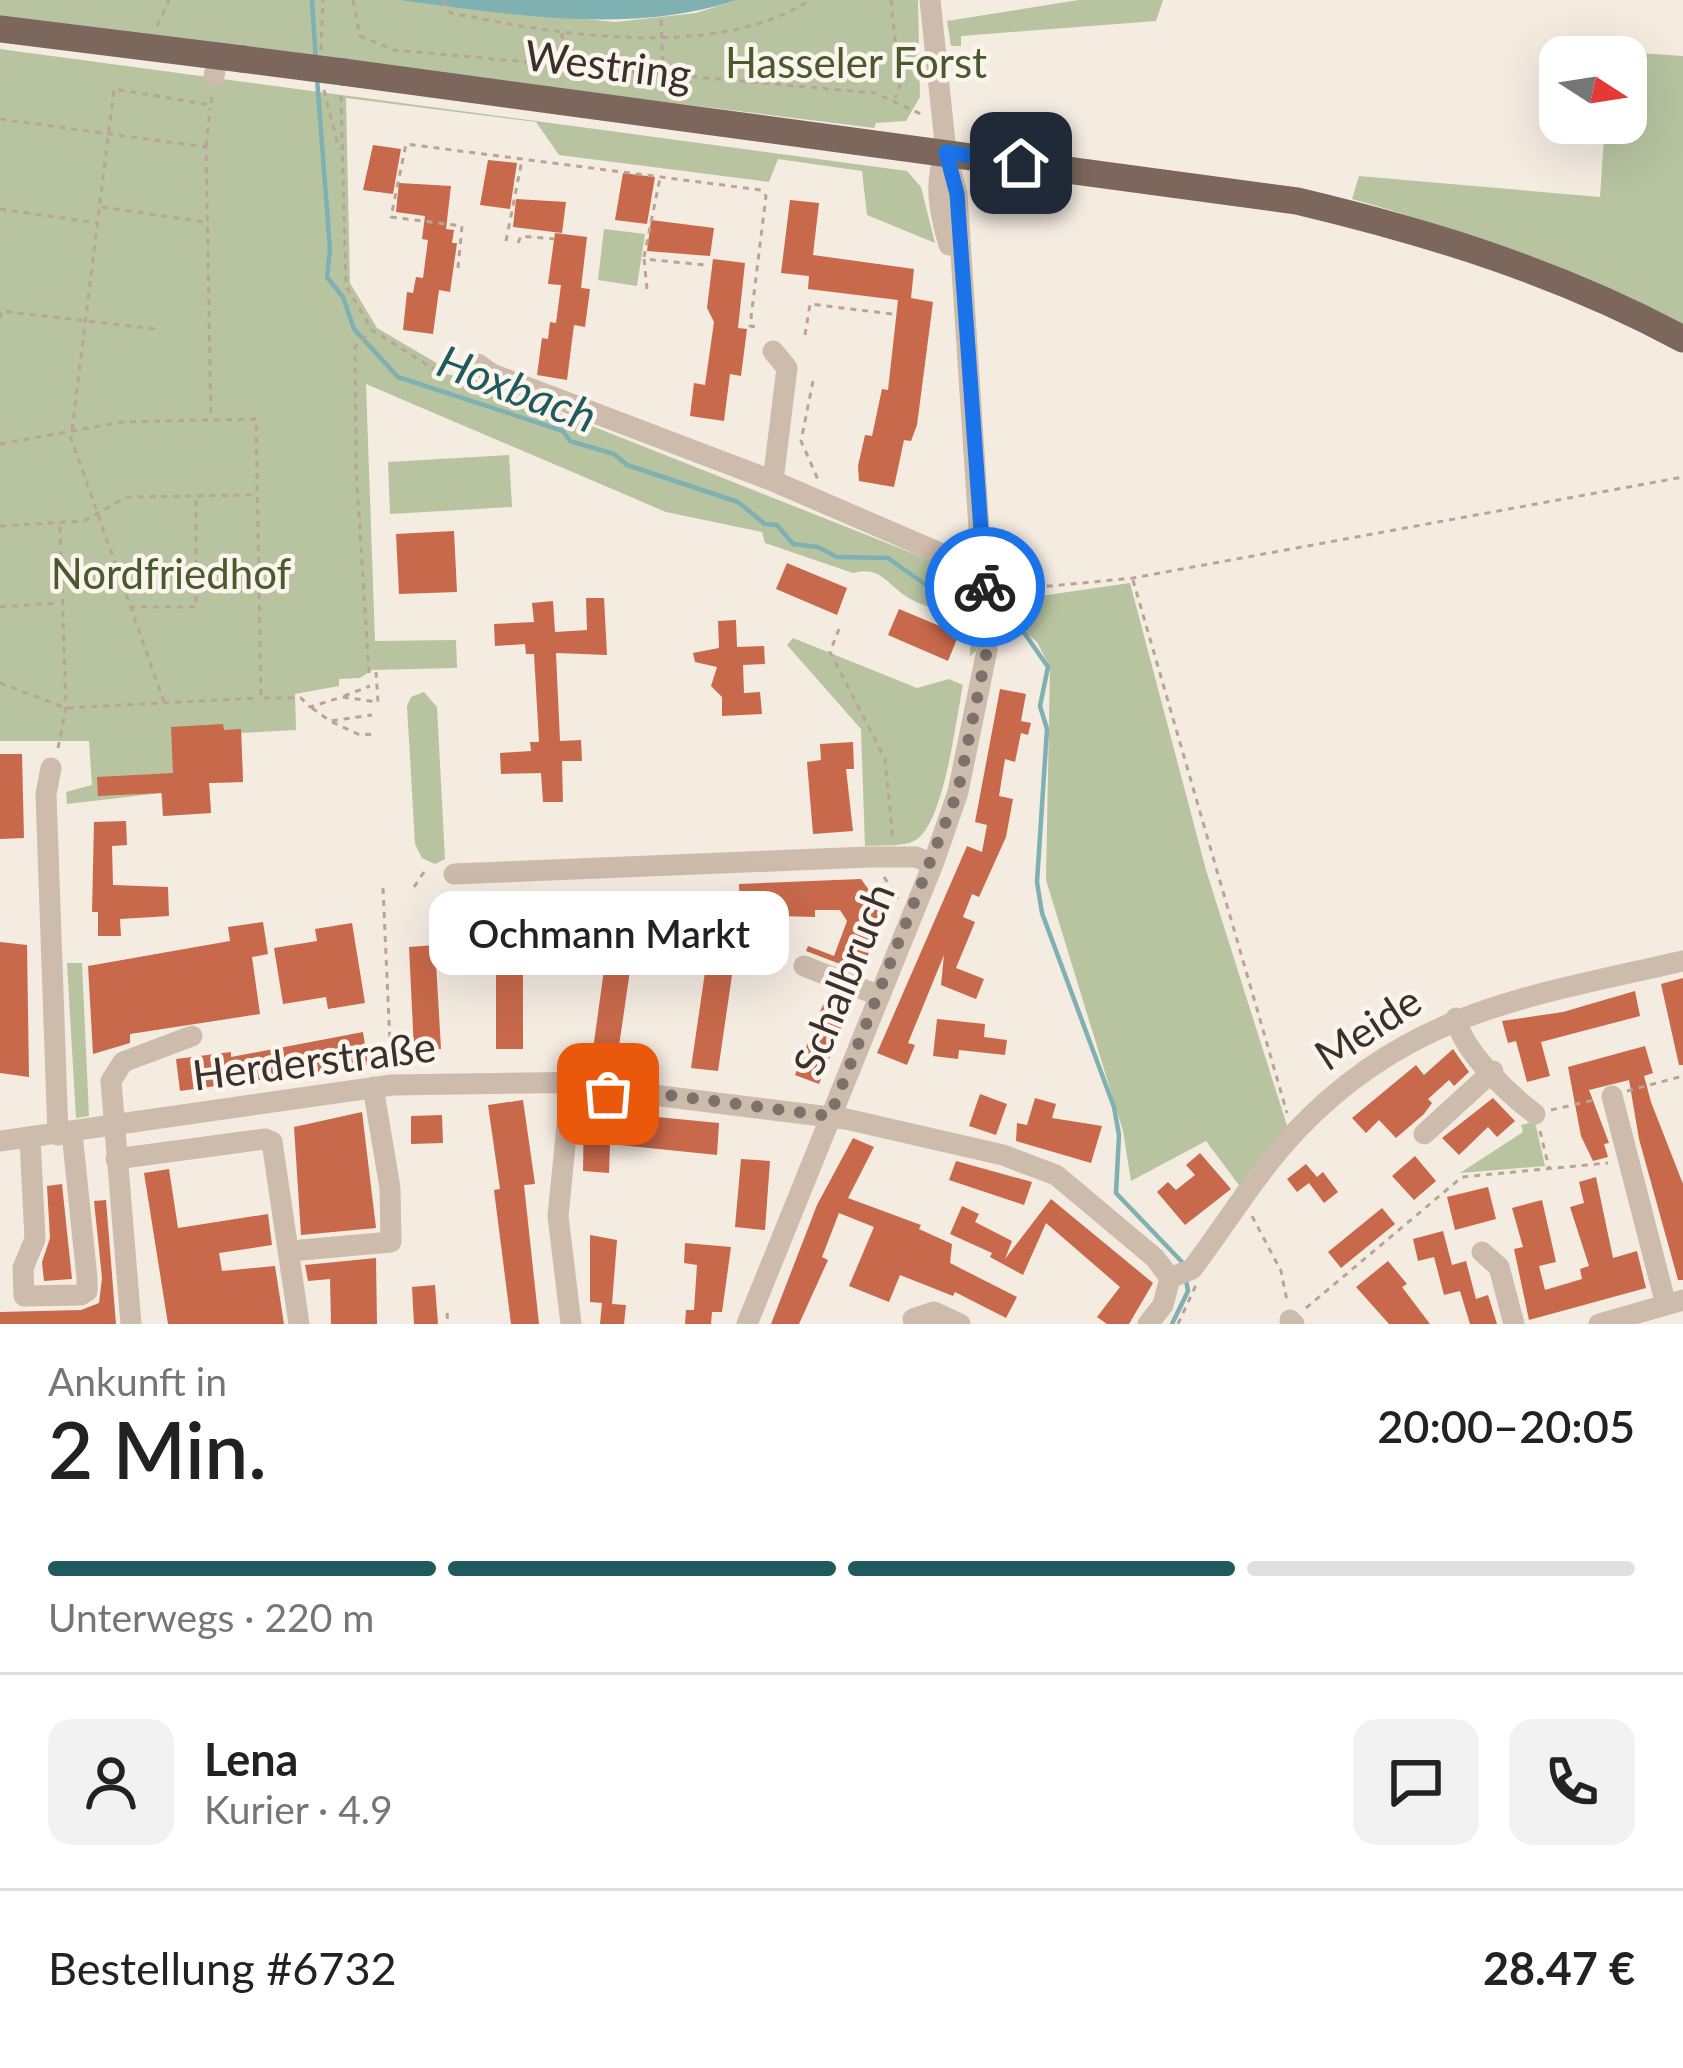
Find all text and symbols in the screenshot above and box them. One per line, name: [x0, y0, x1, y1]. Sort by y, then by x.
street label: Westring: [522, 29, 694, 99]
north arrow: [1539, 36, 1647, 144]
map controls: [1539, 36, 1647, 144]
park label: Hasseler Forst: [725, 37, 987, 87]
pin: [970, 112, 1072, 214]
icon: home: [988, 130, 1054, 196]
water label: Hoxbach: [430, 333, 604, 443]
courier: [925, 527, 1045, 647]
park label: Nordfriedhof: [51, 548, 292, 598]
icon: bike: [952, 554, 1018, 620]
street label: Schalbruch: [782, 875, 904, 1082]
callout: Ochmann Markt: [428, 890, 788, 974]
text: Ochmann Markt: [468, 910, 750, 956]
street label: Meide: [1305, 975, 1430, 1080]
street label: Herderstraße: [189, 1020, 438, 1100]
pin: [557, 1043, 659, 1145]
icon: bag: [575, 1061, 641, 1127]
text: Ankunft in: [48, 1358, 227, 1404]
text: 20:00–20:05: [1377, 1399, 1635, 1453]
text: 2 Min.: [48, 1402, 267, 1496]
text: Unterwegs · 220 m: [48, 1594, 374, 1640]
button: person: [48, 1719, 174, 1845]
button: chat: [1353, 1719, 1479, 1845]
button: phone: [1509, 1719, 1635, 1845]
text: Lena: [204, 1732, 298, 1786]
text: Kurier · 4.9: [204, 1786, 393, 1832]
text: Bestellung #6732: [48, 1941, 397, 1995]
text: 28.47 €: [1483, 1941, 1635, 1995]

